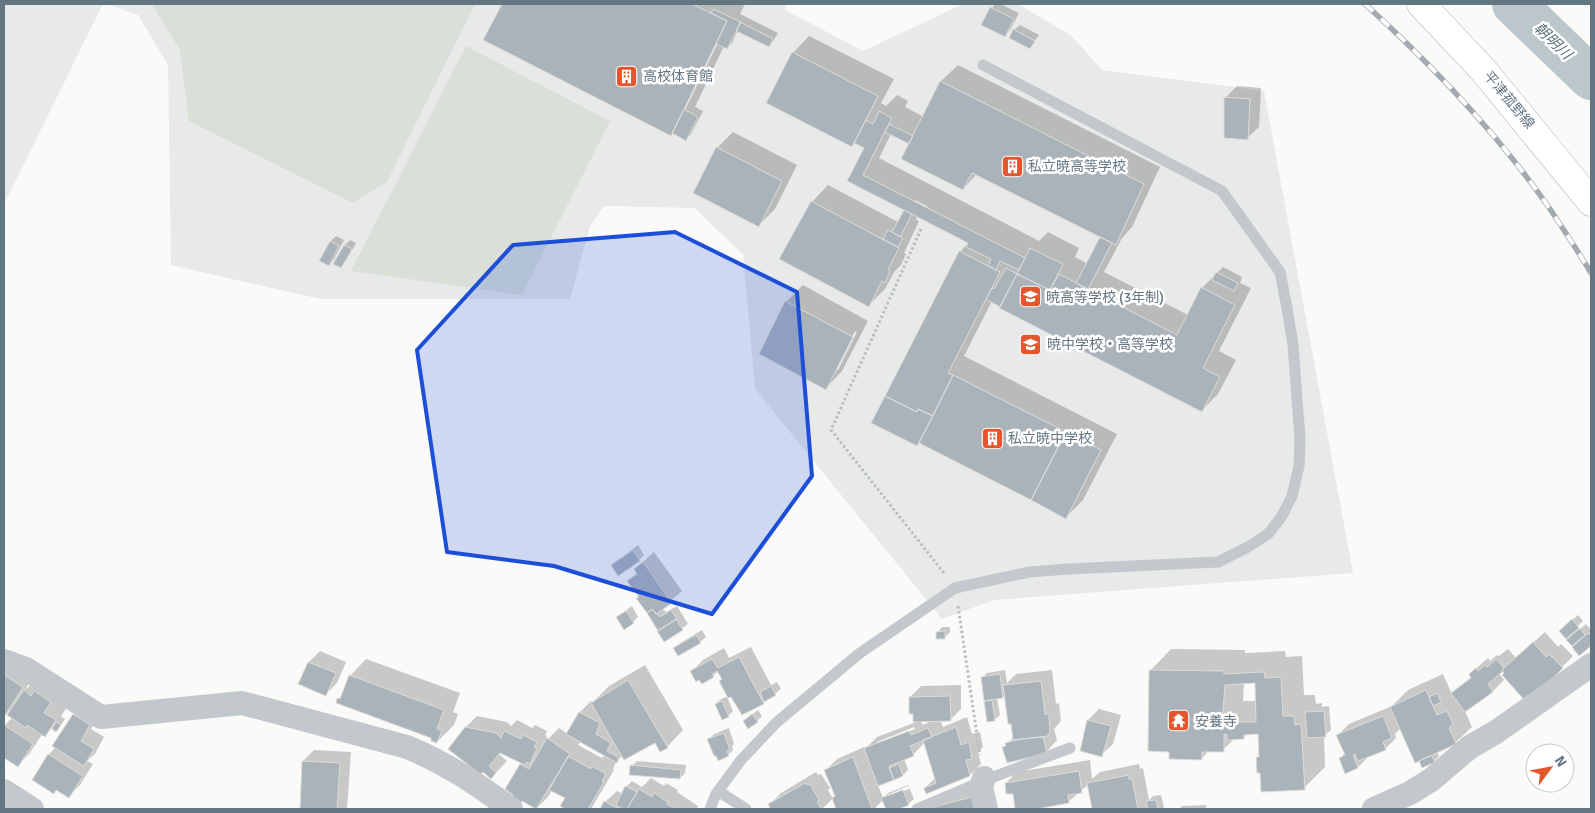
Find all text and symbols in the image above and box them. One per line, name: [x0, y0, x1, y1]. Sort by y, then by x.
water label: 朝明川: [1531, 19, 1577, 64]
building icon: 高校体育館: [615, 64, 639, 88]
place label: 高校体育館: [643, 68, 713, 85]
street label: 平津菰野線: [1480, 68, 1538, 132]
building icon: 私立暁高等学校: [1000, 154, 1024, 178]
place label: 私立暁高等学校: [1028, 158, 1126, 175]
school or university icon: 暁高等学校 (3年制): [1018, 285, 1042, 309]
place label: 暁高等学校 (3年制): [1046, 289, 1164, 306]
school or university icon: 暁中学校・高等学校: [1019, 332, 1043, 356]
place label: 暁中学校・高等学校: [1047, 336, 1173, 353]
building icon: 私立暁中学校: [980, 426, 1004, 450]
place label: 私立暁中学校: [1008, 430, 1092, 447]
temple icon: 安養寺: [1167, 709, 1191, 733]
place label: 安養寺: [1195, 713, 1237, 730]
north arrow: [1525, 743, 1575, 793]
text: N: [1551, 753, 1570, 770]

